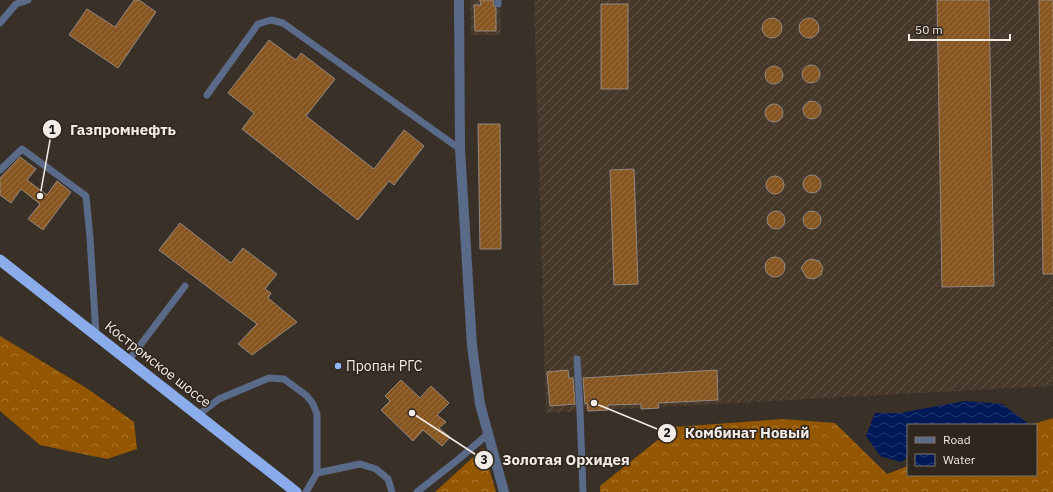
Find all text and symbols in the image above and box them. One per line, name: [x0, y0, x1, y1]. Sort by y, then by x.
scale bar: [909, 16, 1010, 42]
text: 50 m: [915, 22, 943, 37]
callout: Газпромнефть: [42, 116, 184, 143]
text: Газпромнефть: [70, 120, 177, 139]
text: 1: [48, 122, 56, 137]
street label: Костромское шоссе: [101, 317, 215, 411]
place label: Пропан РГС: [346, 357, 423, 375]
marker: Пропан РГС: [333, 361, 343, 371]
callout: Комбинат Новый: [657, 419, 817, 446]
text: Комбинат Новый: [685, 423, 809, 442]
legend: [907, 424, 1037, 476]
text: 2: [663, 425, 671, 440]
text: Road: [943, 432, 971, 447]
callout: Золотая Орхидея: [474, 446, 638, 473]
text: Золотая Орхидея: [502, 450, 630, 469]
text: 3: [480, 452, 488, 467]
text: Water: [943, 452, 976, 467]

